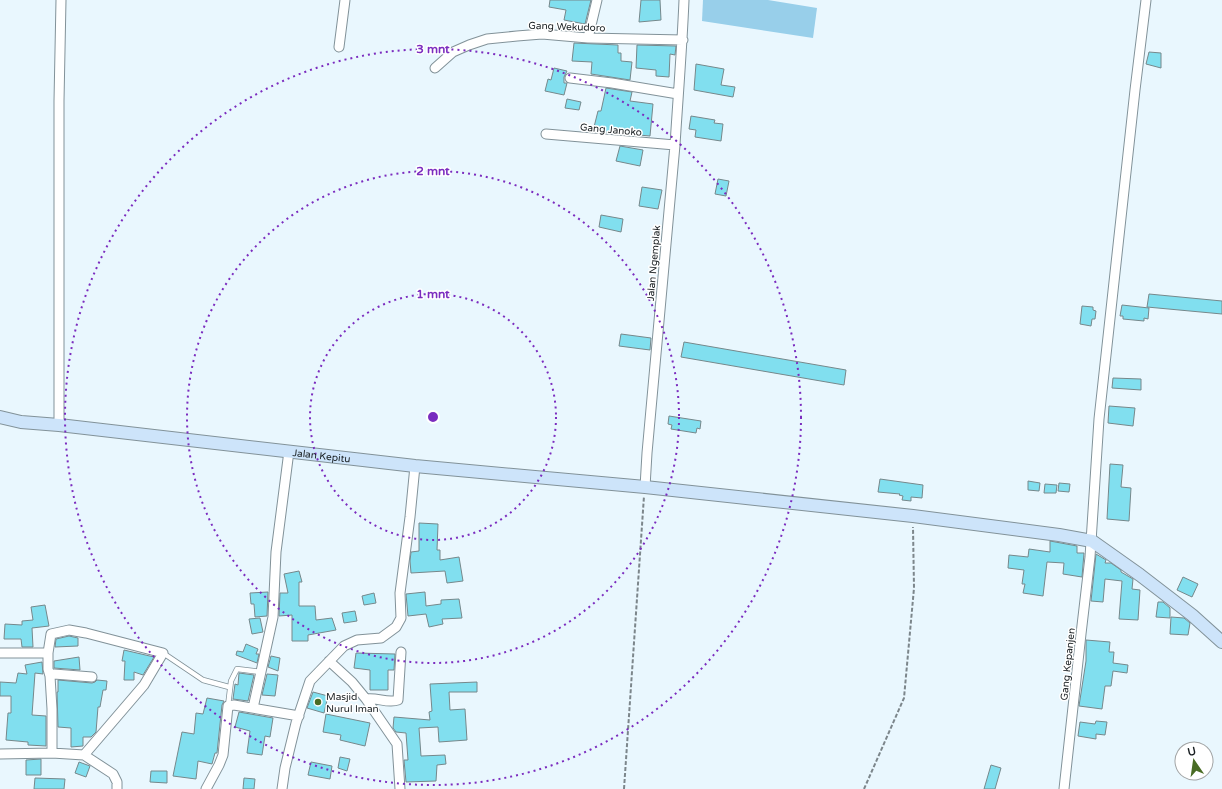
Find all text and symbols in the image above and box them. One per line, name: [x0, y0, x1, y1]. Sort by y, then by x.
street label: Gang Wekudoro: [528, 20, 606, 34]
text: 3 mnt: [416, 42, 450, 56]
street label: Gang Janoko: [579, 121, 642, 139]
text: 2 mnt: [416, 164, 450, 178]
street label: Jalan Ngemplak: [645, 224, 663, 301]
text: 1 mnt: [416, 287, 450, 301]
centre of rings: [426, 410, 440, 424]
street label: Jalan Kepitu: [292, 447, 351, 466]
street label: Gang Kepanjen: [1058, 627, 1078, 701]
place label: Masjid Nurul Iman: [326, 691, 379, 715]
marker: Masjid Nurul Iman: [313, 697, 323, 707]
north arrow: [1174, 741, 1214, 781]
text: U: [1186, 744, 1197, 759]

